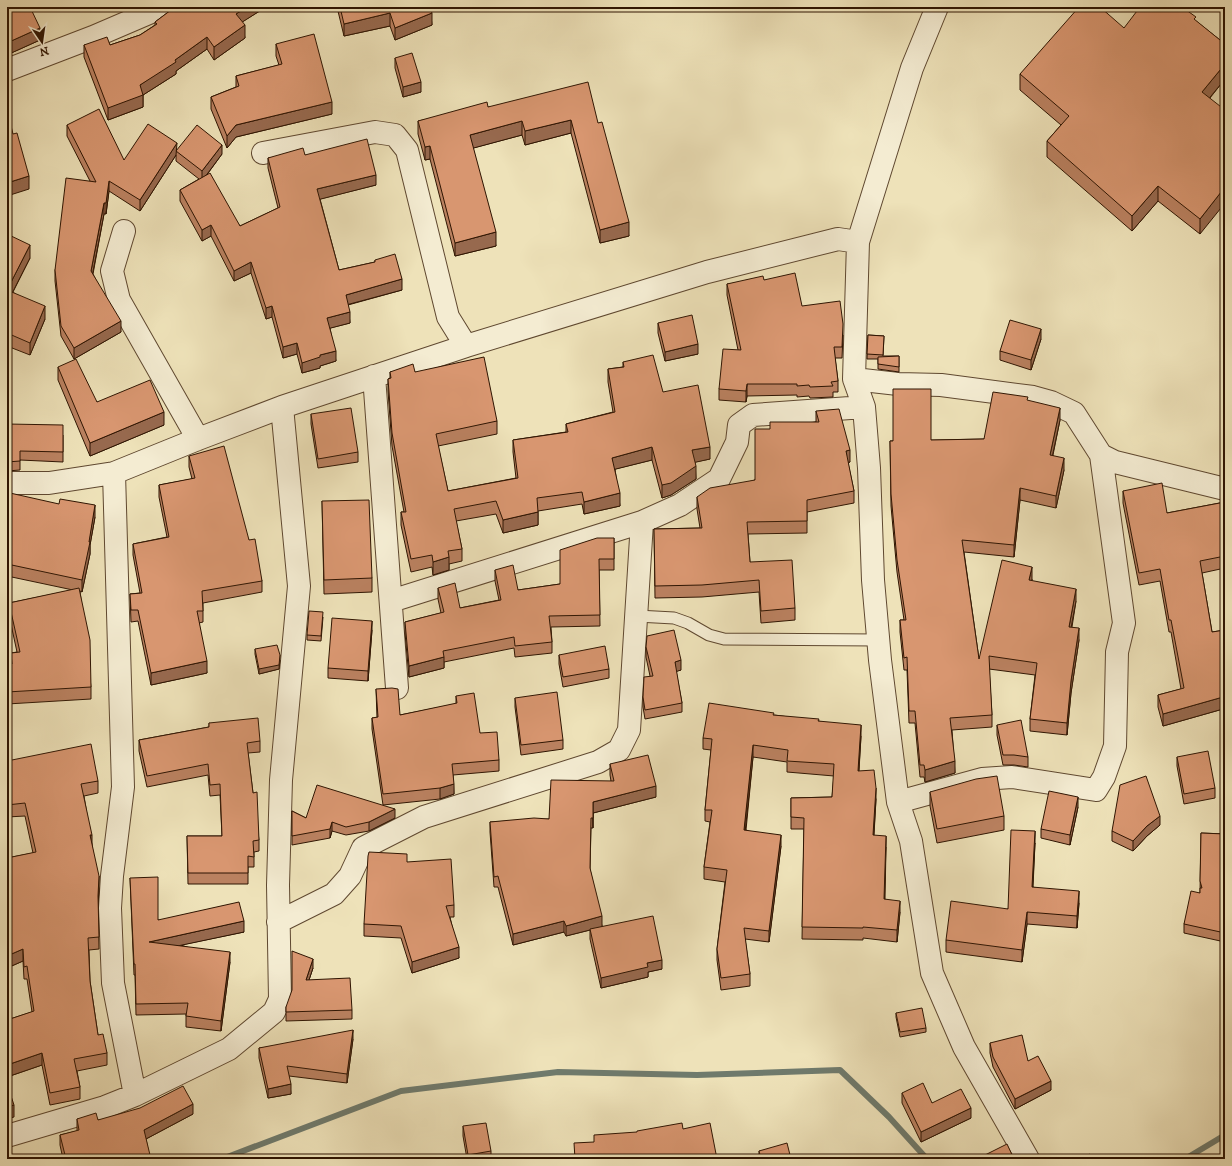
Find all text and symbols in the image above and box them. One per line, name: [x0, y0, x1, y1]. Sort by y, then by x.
north arrow: [22, 22, 62, 62]
text: N: [38, 43, 50, 59]

